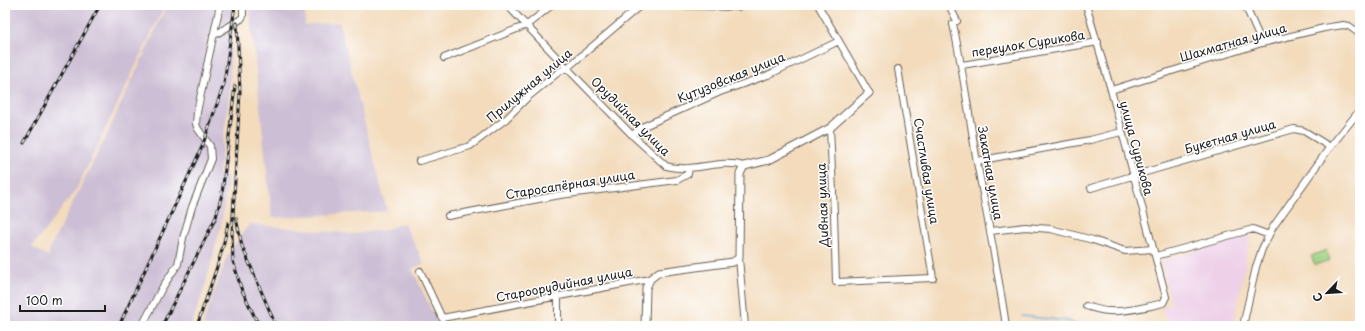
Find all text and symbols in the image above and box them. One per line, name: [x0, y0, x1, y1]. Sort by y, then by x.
street label: Шахматная улица: [1178, 18, 1289, 66]
street label: переулок Сурикова: [970, 25, 1087, 61]
street label: Прилужная улица: [482, 43, 576, 126]
street label: Кутузовская улица: [675, 47, 788, 107]
street label: Орудийная улица: [587, 72, 675, 160]
street label: улица Сурикова: [1116, 99, 1158, 198]
street label: Букетная улица: [1182, 114, 1278, 158]
street label: Счастливая улица: [910, 117, 944, 226]
street label: Закатная улица: [974, 125, 1008, 222]
street label: Дивная улица: [812, 162, 832, 248]
street label: Старосапёрная улица: [504, 165, 636, 203]
street label: Староорудийная улица: [494, 262, 634, 306]
north arrow: [1307, 273, 1347, 313]
scale bar: [20, 287, 105, 313]
text: С: [1308, 290, 1327, 305]
text: 100 m: [26, 291, 63, 309]

